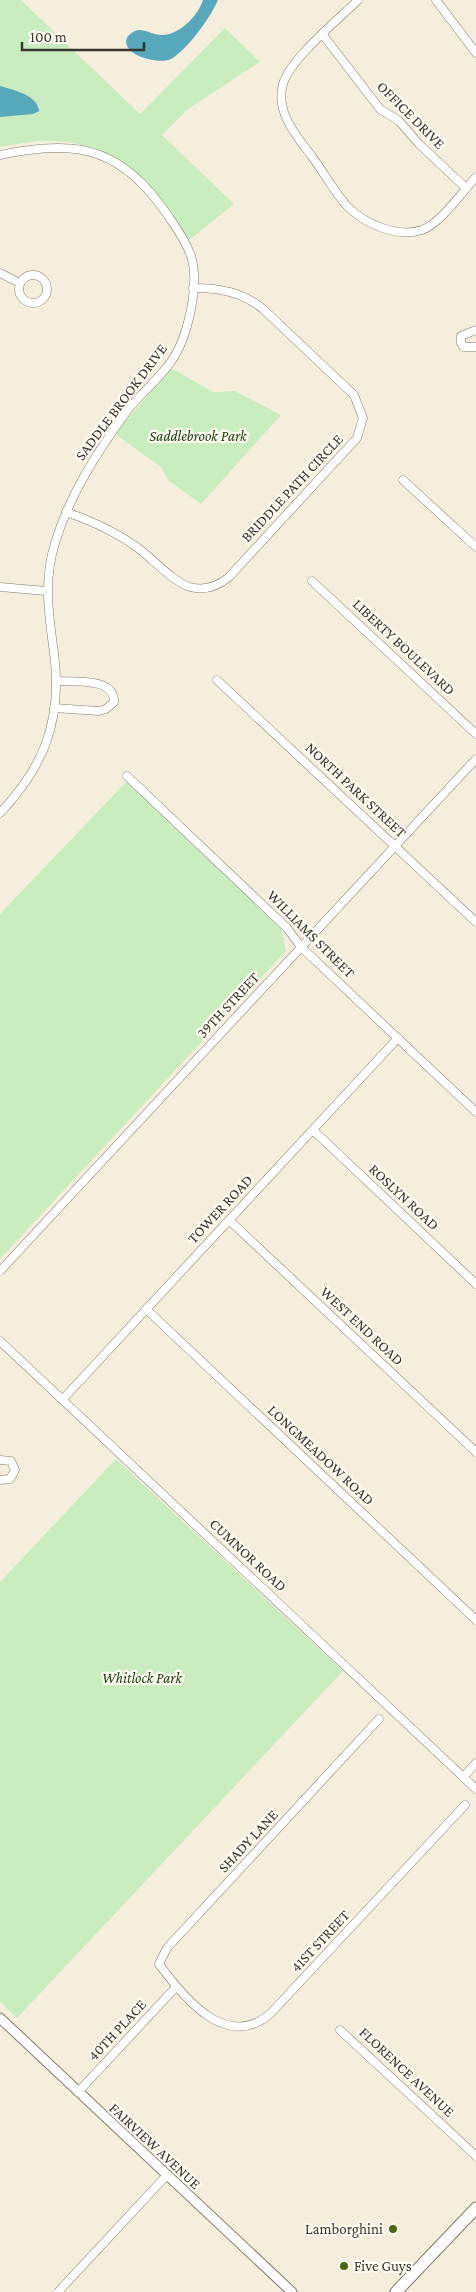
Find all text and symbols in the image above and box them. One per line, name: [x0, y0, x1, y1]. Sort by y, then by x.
scale bar: [22, 20, 145, 52]
text: 100 m: [30, 29, 67, 45]
street label: OFFICE DRIVE: [374, 78, 448, 152]
street label: SADDLE BROOK DRIVE: [72, 341, 170, 463]
park label: Saddlebrook Park: [149, 428, 248, 444]
street label: BRIDDLE PATH CIRCLE: [238, 431, 346, 545]
street label: LIBERTY BOULEVARD: [350, 596, 458, 698]
street label: NORTH PARK STREET: [302, 739, 410, 841]
street label: WILLIAMS STREET: [264, 887, 358, 981]
street label: 39TH STREET: [194, 969, 262, 1041]
street label: ROSLYN ROAD: [366, 1161, 442, 1233]
street label: TOWER ROAD: [184, 1172, 256, 1246]
street label: WEST END ROAD: [317, 1284, 407, 1368]
street label: LONGMEADOW ROAD: [265, 1402, 377, 1508]
street label: CUMNOR ROAD: [206, 1515, 290, 1595]
park label: Whitlock Park: [102, 1670, 183, 1686]
street label: SHADY LANE: [215, 1806, 281, 1876]
street label: 41ST STREET: [287, 1907, 353, 1975]
street label: 40TH PLACE: [85, 1996, 149, 2064]
street label: FLORENCE AVENUE: [356, 2024, 458, 2120]
street label: FAIRVIEW AVENUE: [106, 2100, 204, 2192]
place label: Lamborghini: [305, 2221, 383, 2238]
marker: Lamborghini: [387, 2223, 399, 2235]
place label: Five Guys: [354, 2258, 412, 2275]
marker: Five Guys: [338, 2260, 350, 2272]

